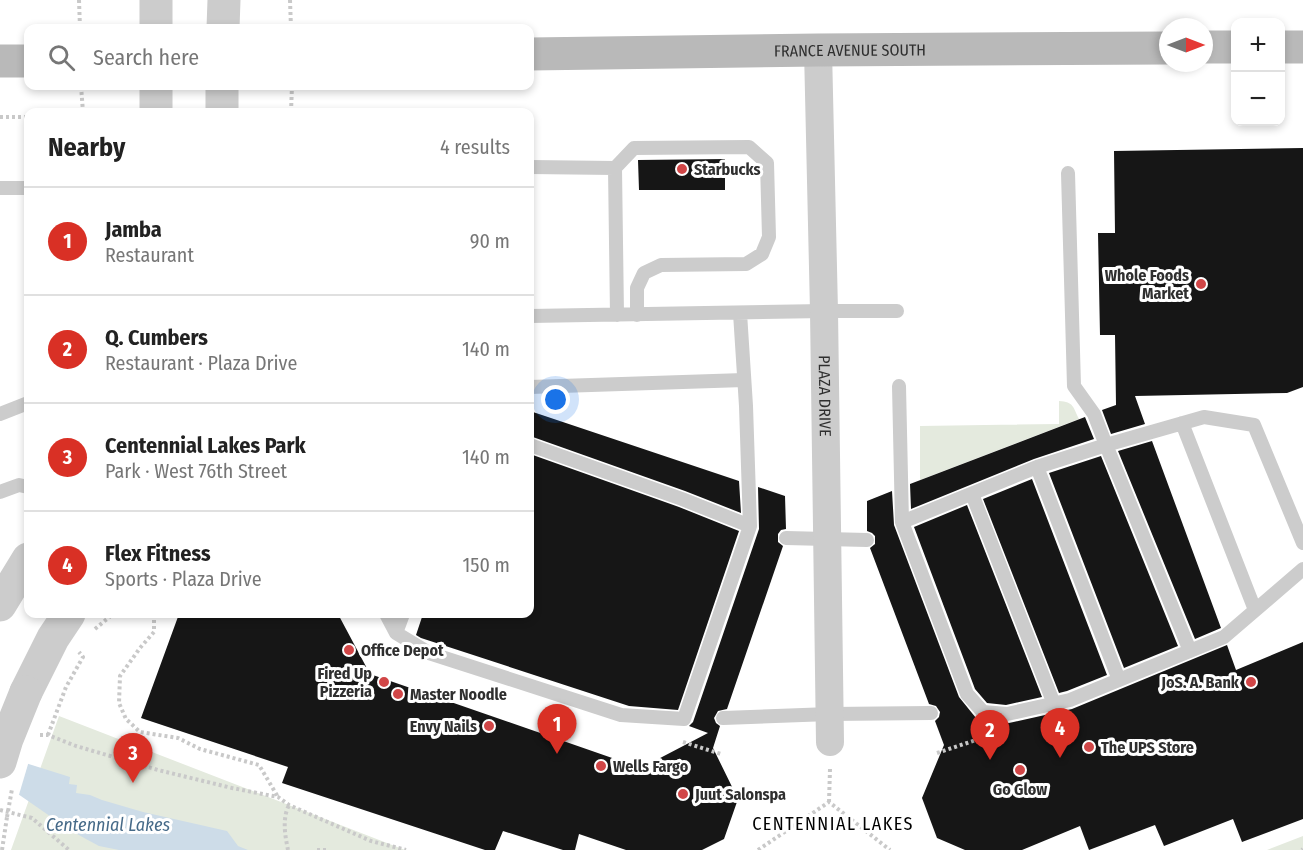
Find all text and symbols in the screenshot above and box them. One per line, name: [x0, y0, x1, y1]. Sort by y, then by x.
north arrow: [1159, 18, 1213, 72]
map controls: [1231, 18, 1285, 126]
button: +: [1231, 18, 1285, 72]
search box: [24, 24, 534, 90]
street label: FRANCE AVENUE SOUTH: [774, 40, 926, 60]
icon: search: [45, 41, 78, 74]
text: Search here: [93, 44, 199, 71]
button: −: [1231, 72, 1285, 126]
text: Nearby: [48, 132, 125, 163]
text: 4 results: [440, 135, 510, 159]
place label: Starbucks: [694, 160, 761, 179]
marker: Starbucks: [675, 162, 689, 176]
text: Jamba: [105, 216, 162, 243]
text: 1: [63, 229, 72, 253]
text: 90 m: [470, 229, 510, 253]
text: Restaurant: [105, 243, 194, 267]
place label: Whole Foods Market: [1105, 266, 1189, 303]
marker: Whole Foods Market: [1194, 277, 1208, 291]
text: Q. Cumbers: [105, 324, 208, 351]
text: 2: [63, 337, 72, 361]
text: 140 m: [462, 337, 510, 361]
text: Restaurant · Plaza Drive: [105, 351, 297, 375]
street label: PLAZA DRIVE: [815, 355, 835, 437]
your location: [541, 385, 570, 414]
text: Centennial Lakes Park: [105, 432, 306, 459]
text: 3: [63, 445, 72, 469]
text: 140 m: [462, 445, 510, 469]
text: Park · West 76th Street: [105, 459, 287, 483]
text: Flex Fitness: [105, 540, 211, 567]
text: 4: [62, 553, 73, 577]
text: 150 m: [463, 553, 510, 577]
text: Sports · Plaza Drive: [105, 567, 262, 591]
place label: Office Depot: [361, 641, 444, 660]
marker: Office Depot: [342, 643, 356, 657]
place label: Fired Up Pizzeria: [318, 664, 372, 701]
place label: JoS. A. Bank: [1160, 673, 1240, 692]
marker: Fired Up Pizzeria: [377, 675, 391, 689]
marker: JoS. A. Bank: [1244, 675, 1258, 689]
place label: Master Noodle: [410, 685, 507, 704]
marker: Master Noodle: [391, 687, 405, 701]
pin: 1: [538, 704, 576, 754]
pin: 4: [1040, 708, 1080, 758]
pin: 2: [970, 710, 1010, 760]
place label: Envy Nails: [410, 717, 477, 736]
marker: Envy Nails: [482, 719, 496, 733]
pin: 3: [114, 734, 152, 783]
place label: The UPS Store: [1101, 738, 1194, 757]
marker: The UPS Store: [1082, 740, 1096, 754]
place label: Wells Fargo: [613, 757, 689, 776]
marker: Wells Fargo: [594, 759, 608, 773]
marker: Go Glow: [1013, 763, 1027, 777]
place label: Go Glow: [993, 780, 1047, 799]
place label: Juut Salonspa: [694, 785, 786, 804]
marker: Juut Salonspa: [676, 787, 690, 801]
district label: CENTENNIAL LAKES: [752, 813, 914, 835]
water label: Centennial Lakes: [46, 814, 170, 836]

